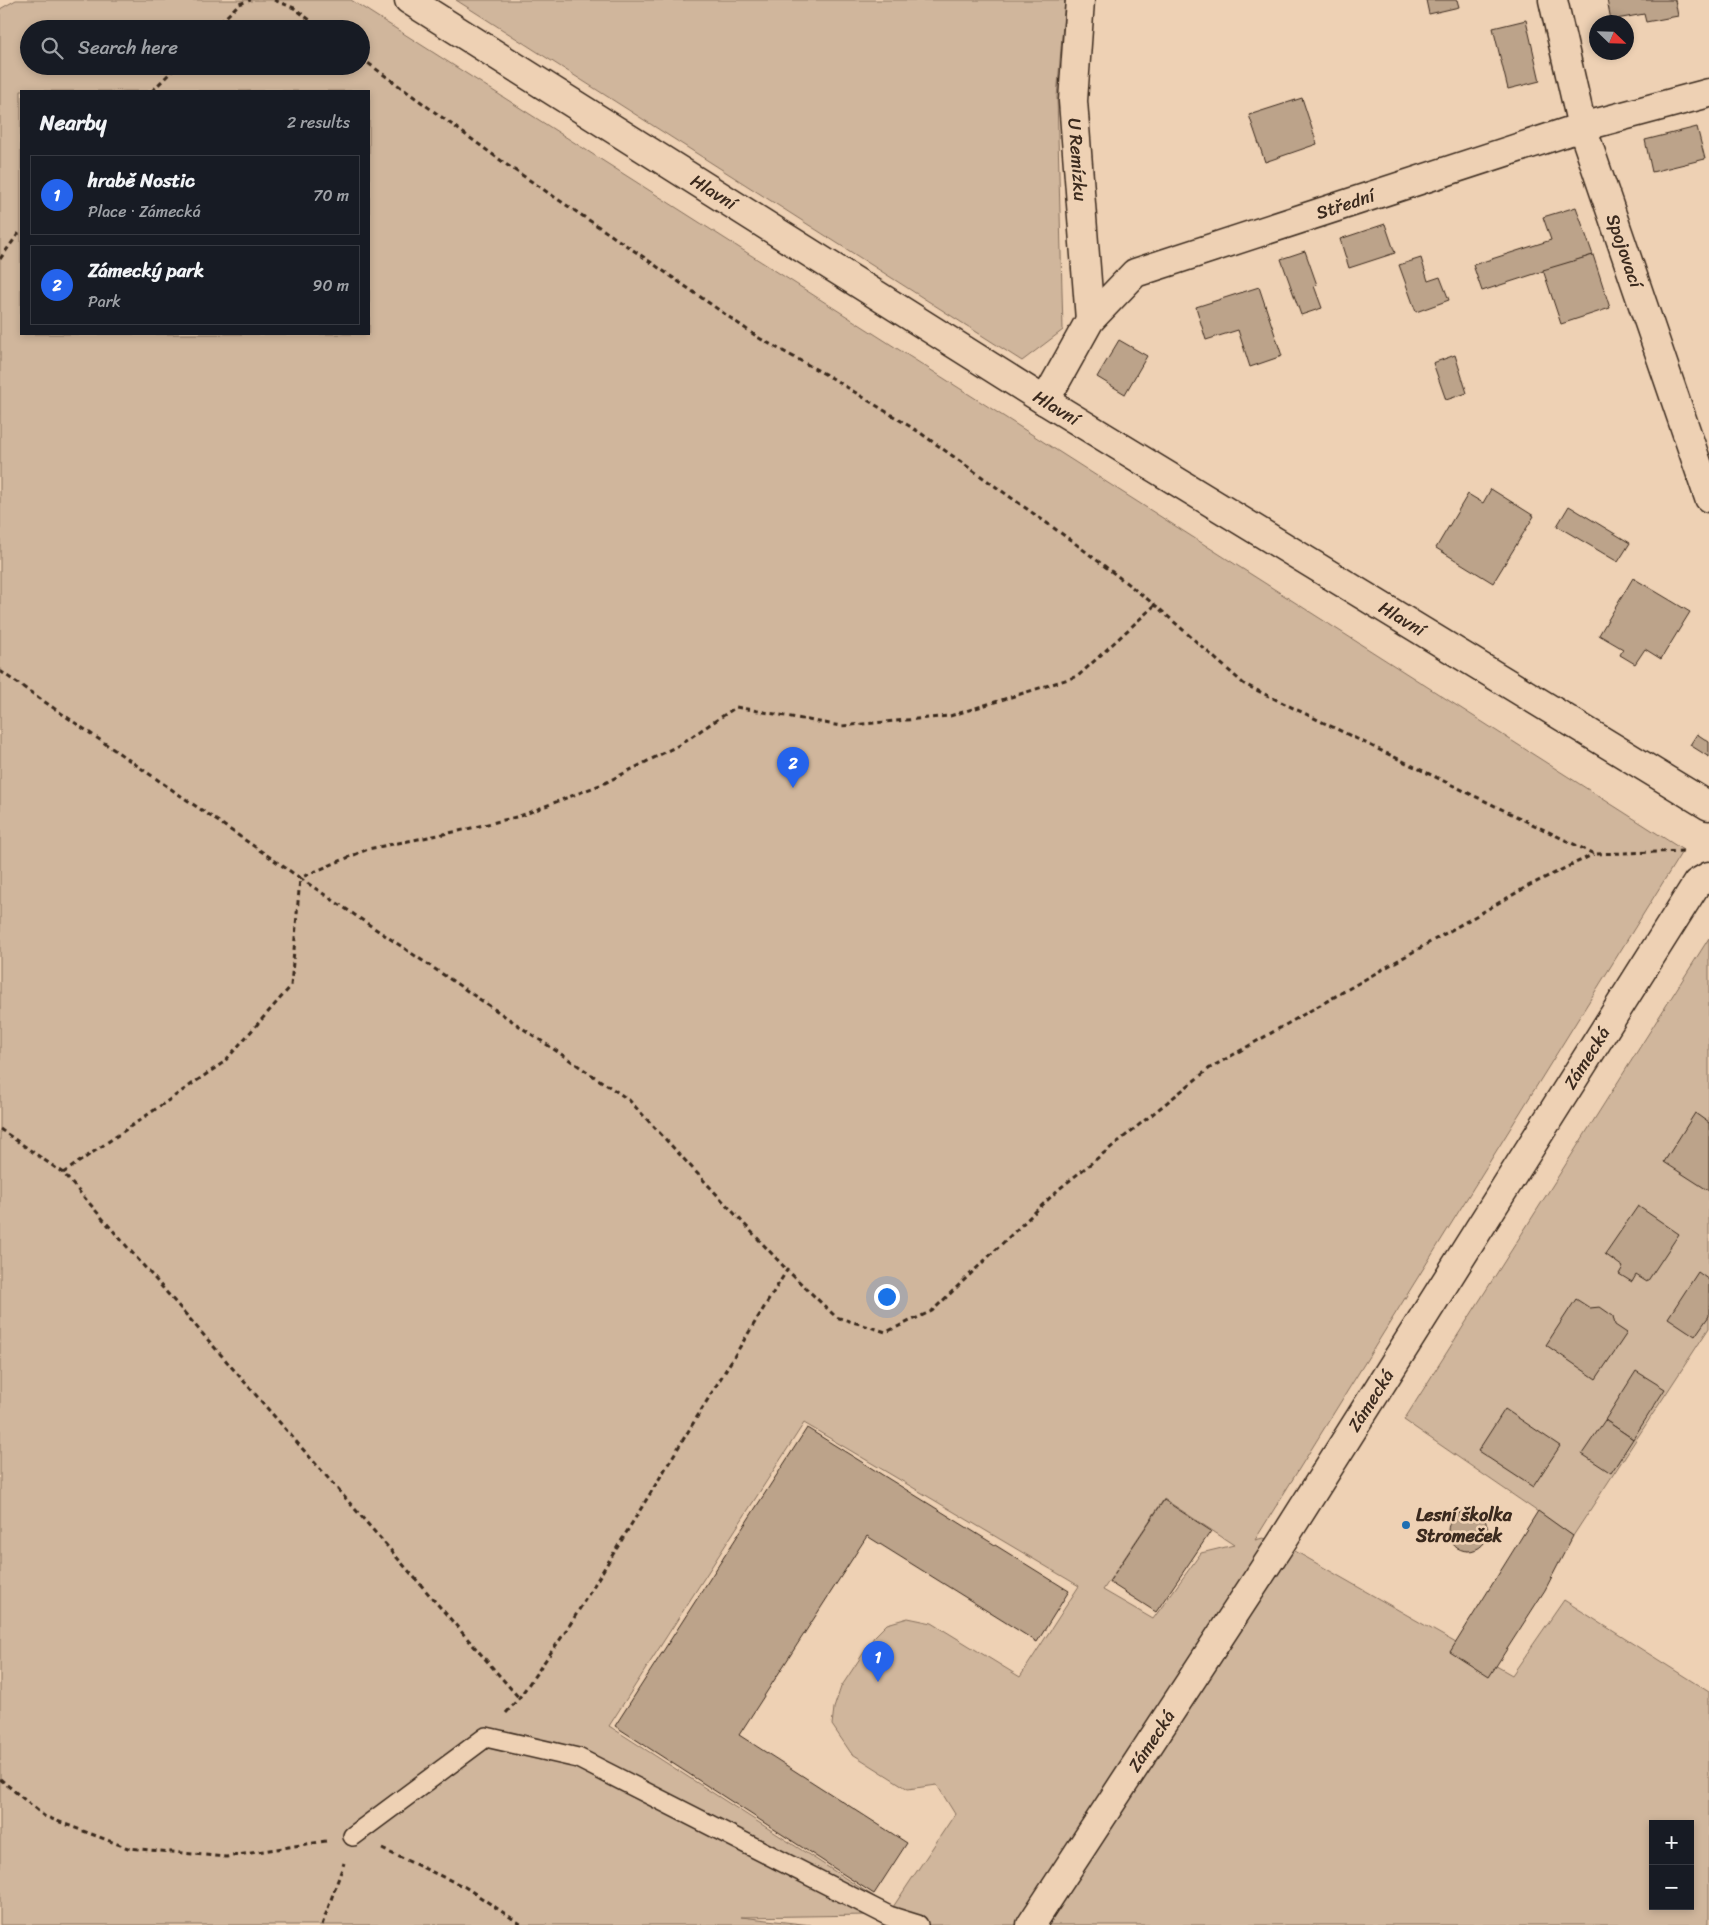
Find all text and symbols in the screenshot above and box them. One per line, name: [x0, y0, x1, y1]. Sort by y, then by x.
north arrow: [1589, 15, 1634, 60]
search box: [20, 20, 370, 75]
text: Search here: [78, 31, 178, 64]
icon: search: [38, 34, 66, 62]
text: Nearby: [40, 104, 106, 142]
text: 2 results: [287, 108, 350, 137]
street label: U Remízku: [1058, 117, 1097, 203]
text: hrabě Nostic: [88, 164, 195, 197]
street label: Hlavní: [684, 165, 745, 220]
street label: Střední: [1312, 179, 1381, 229]
text: 1: [54, 181, 60, 210]
text: 70 m: [313, 181, 349, 210]
text: Place · Zámecká: [88, 197, 201, 226]
street label: Spojovací: [1597, 209, 1653, 294]
text: Zámecký park: [88, 254, 204, 287]
text: 2: [52, 271, 62, 300]
text: 90 m: [313, 271, 349, 300]
text: Park: [88, 287, 121, 316]
street label: Hlavní: [1026, 381, 1088, 436]
street label: Hlavní: [1372, 592, 1433, 646]
pin: 2: [777, 747, 809, 788]
street label: Zámecká: [1555, 1020, 1619, 1096]
your location: [874, 1284, 900, 1310]
street label: Zámecká: [1339, 1363, 1403, 1438]
place label: Lesní školka Stromeček: [1415, 1499, 1513, 1552]
marker: Lesní školka Stromeček: [1400, 1519, 1412, 1531]
pin: 1: [862, 1641, 894, 1682]
street label: Zámecká: [1119, 1703, 1184, 1779]
map controls: [1649, 1820, 1694, 1910]
button: +: [1649, 1820, 1694, 1865]
button: −: [1649, 1865, 1694, 1910]

